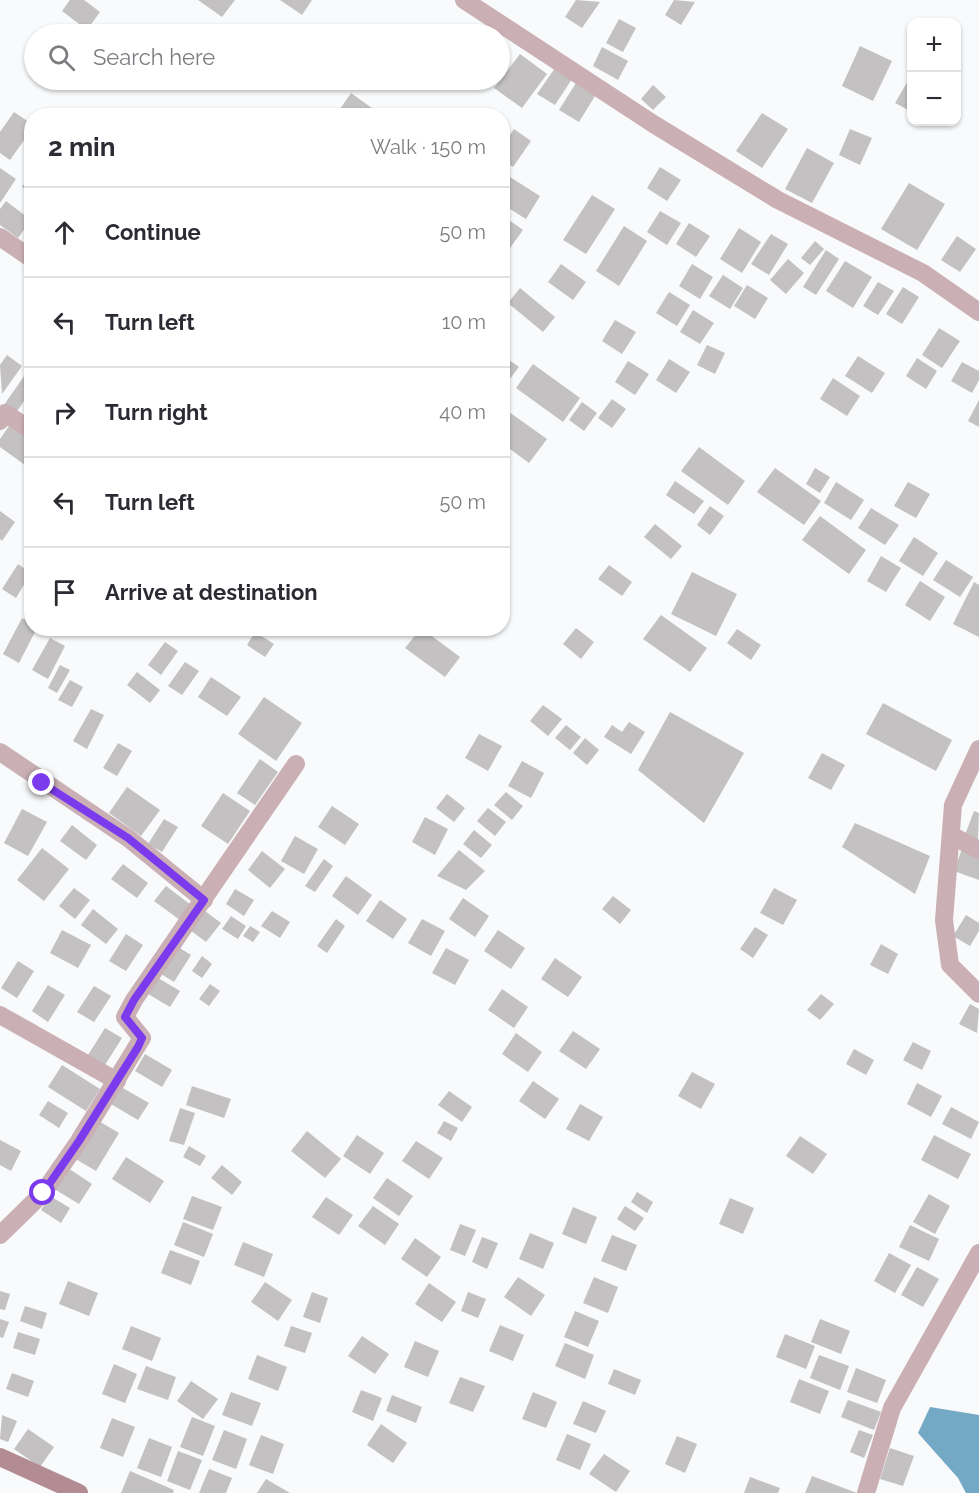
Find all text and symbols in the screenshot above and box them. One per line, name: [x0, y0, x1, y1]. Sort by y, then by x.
map controls: [907, 18, 961, 126]
button: +: [907, 18, 961, 72]
search box: [24, 24, 510, 90]
icon: search: [45, 41, 78, 74]
text: Search here: [93, 44, 215, 70]
button: −: [907, 72, 961, 126]
text: 2 min: [48, 132, 115, 162]
text: Walk · 150 m: [370, 135, 486, 159]
icon: ahead: [48, 216, 81, 249]
text: Continue: [105, 219, 201, 245]
text: 50 m: [439, 220, 486, 244]
icon: left: [48, 306, 81, 339]
text: Turn left: [105, 309, 195, 335]
text: 10 m: [442, 310, 486, 334]
icon: right: [48, 396, 81, 429]
text: Turn right: [105, 399, 208, 425]
text: 40 m: [439, 400, 486, 424]
icon: left: [48, 486, 81, 519]
text: Turn left: [105, 489, 195, 515]
text: 50 m: [439, 490, 486, 514]
icon: arrive: [48, 576, 81, 609]
text: Arrive at destination: [105, 579, 318, 605]
route end: [28, 769, 54, 795]
route start: [29, 1179, 55, 1205]

